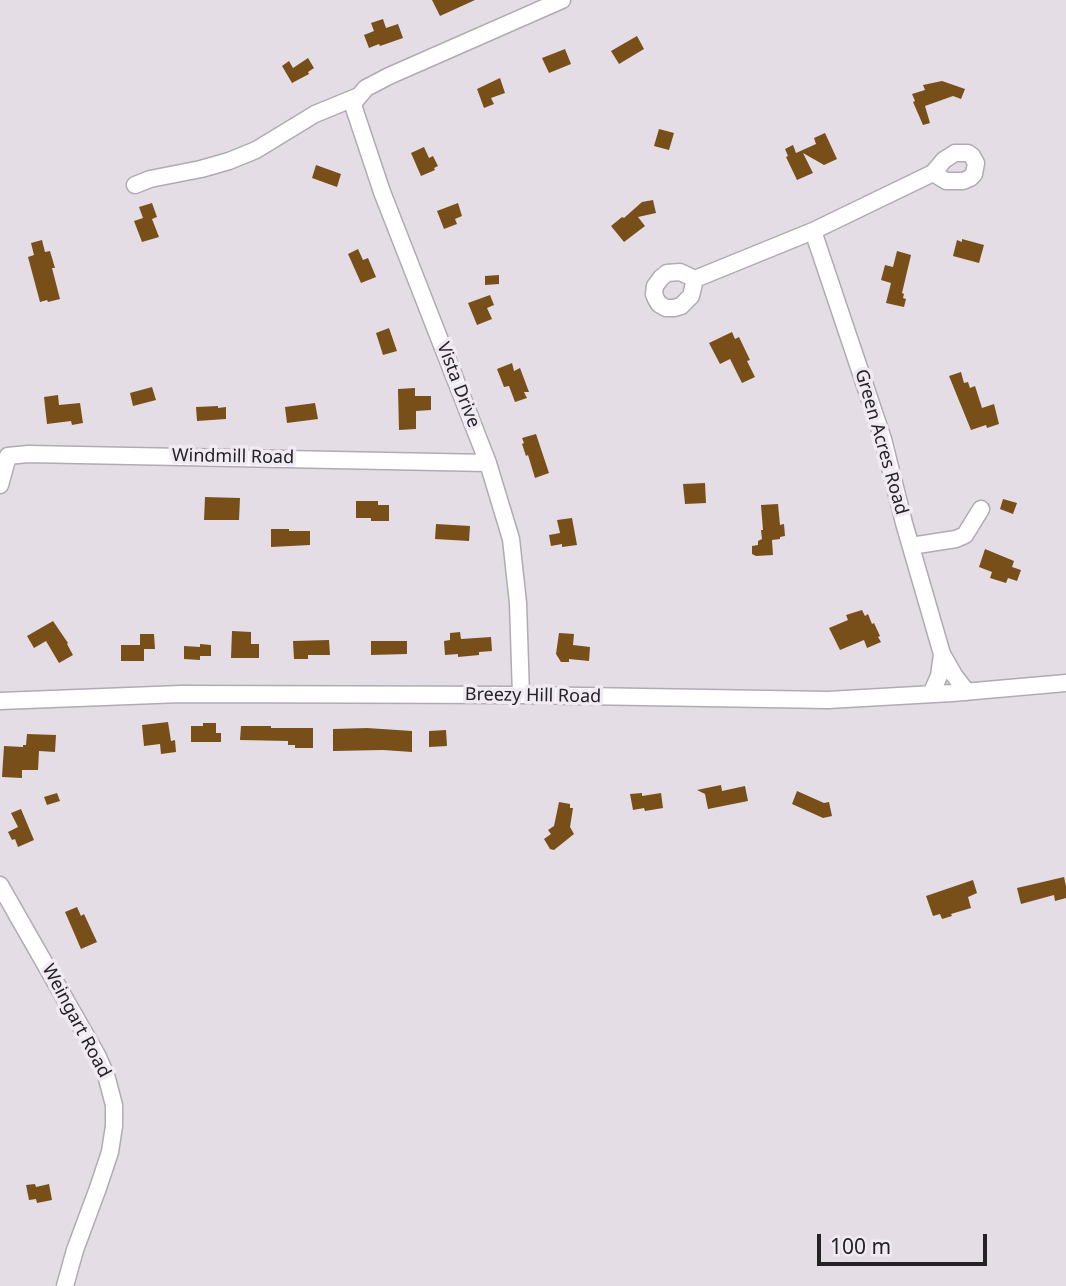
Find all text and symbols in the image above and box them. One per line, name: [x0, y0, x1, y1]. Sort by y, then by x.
street label: Vista Drive: [432, 339, 484, 431]
street label: Green Acres Road: [850, 367, 912, 517]
street label: Windmill Road: [172, 445, 294, 469]
street label: Breezy Hill Road: [465, 684, 601, 708]
street label: Weingart Road: [37, 961, 115, 1081]
scale bar: [821, 1220, 991, 1264]
text: 100 m: [830, 1232, 891, 1260]

